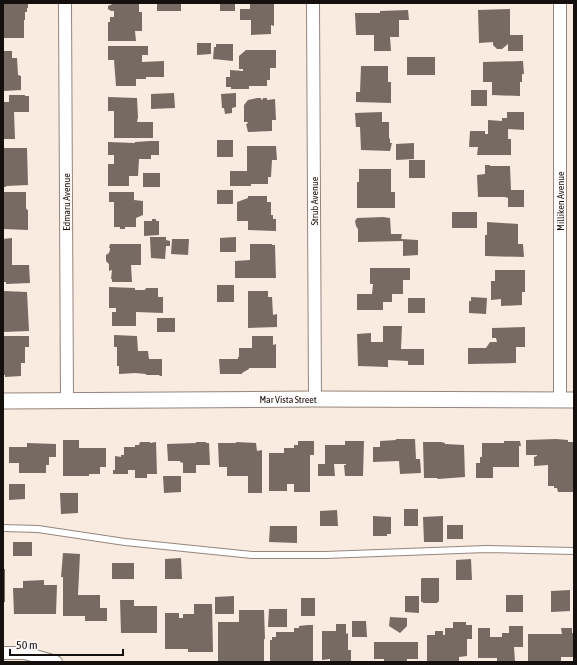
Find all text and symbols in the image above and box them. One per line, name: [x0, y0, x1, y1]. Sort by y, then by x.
street label: Milliken Avenue: [555, 171, 566, 231]
street label: Edmaru Avenue: [61, 173, 72, 231]
street label: Strub Avenue: [309, 176, 320, 225]
street label: Mar Vista Street: [259, 394, 317, 405]
scale bar: [10, 631, 123, 657]
text: 50 m: [16, 638, 38, 652]

